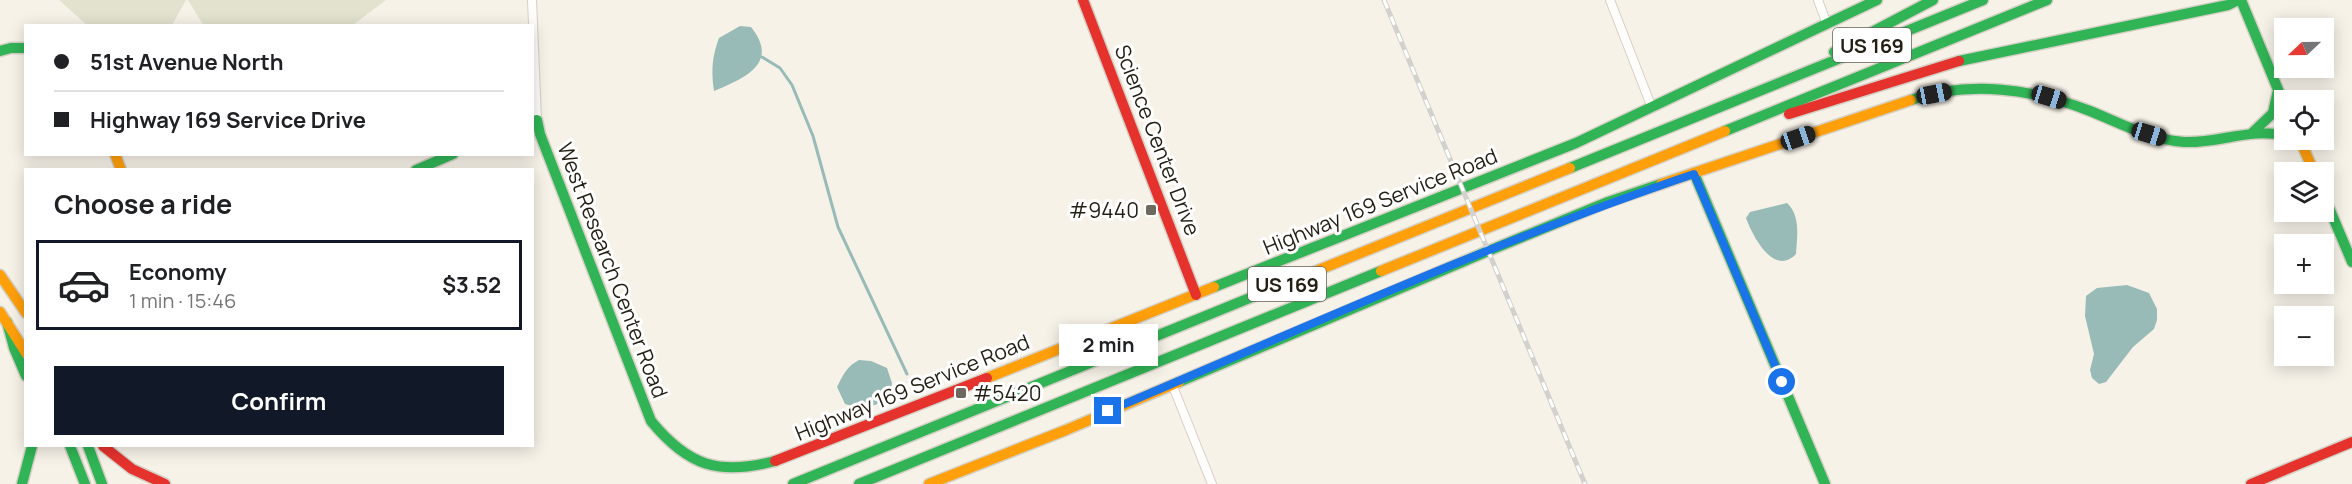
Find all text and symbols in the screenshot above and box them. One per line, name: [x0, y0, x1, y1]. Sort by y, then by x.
north arrow: [2274, 18, 2334, 78]
map controls: [2274, 18, 2334, 366]
road number: US 169: [1833, 28, 1911, 62]
street label: Science Center Drive: [1109, 41, 1207, 239]
text: 51st Avenue North: [90, 47, 284, 77]
car: [1915, 82, 1953, 106]
car: [2029, 83, 2069, 111]
button: locate: [2274, 90, 2334, 150]
text: Highway 169 Service Drive: [90, 105, 366, 135]
car: [2129, 120, 2169, 148]
car: [1778, 124, 1818, 152]
street label: West Research Center Road: [551, 138, 675, 402]
street label: Highway 169 Service Road: [1259, 141, 1501, 261]
button: layers: [2274, 162, 2334, 222]
text: Choose a ride: [54, 185, 232, 222]
place label: #9440: [1069, 196, 1139, 224]
marker: #9440: [1144, 203, 1158, 217]
button: +: [2274, 234, 2334, 294]
text: Economy: [129, 257, 227, 287]
icon: car: [57, 258, 111, 312]
road number: US 169: [1248, 267, 1326, 301]
text: $3.52: [442, 270, 501, 300]
text: 1 min · 15:46: [129, 287, 236, 314]
button: −: [2274, 306, 2334, 366]
callout: 2 min: [1058, 324, 1158, 366]
street label: Highway 169 Service Road: [791, 327, 1033, 447]
text: 2 min: [1082, 331, 1135, 358]
button: Confirm: [54, 366, 504, 435]
route start: [1768, 368, 1795, 395]
place label: #5420: [973, 379, 1042, 407]
marker: #5420: [954, 386, 968, 400]
route end: [1094, 397, 1121, 424]

